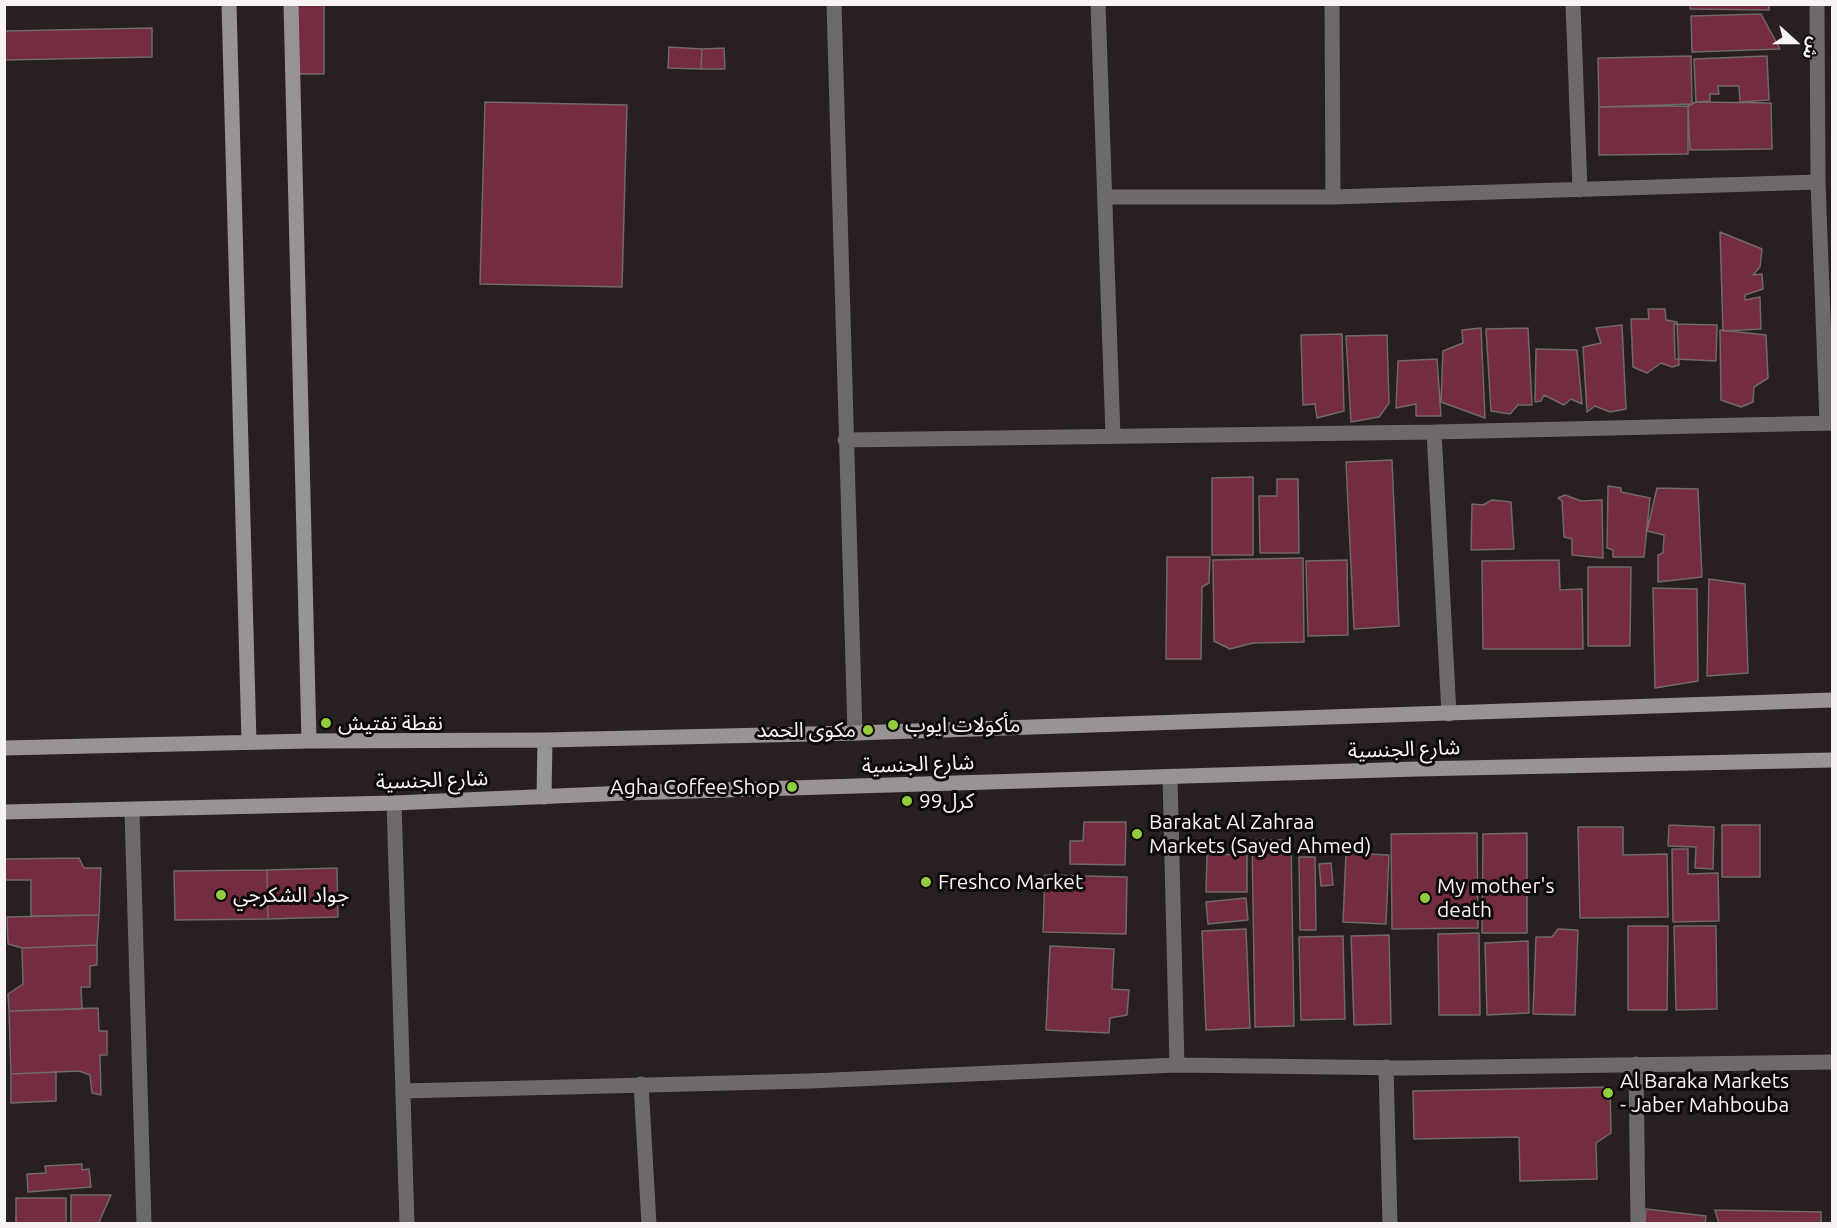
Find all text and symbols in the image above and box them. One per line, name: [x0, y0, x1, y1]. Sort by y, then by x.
north arrow: [1765, 12, 1825, 72]
text: ش: [1799, 35, 1824, 62]
place label: نقطة تفتيش: [338, 710, 443, 736]
place label: مأكولات ايوب: [905, 712, 1021, 738]
marker: نقطة تفتيش: [319, 716, 333, 730]
place label: مكوى الحمد: [756, 717, 856, 743]
marker: مأكولات ايوب: [886, 718, 900, 732]
marker: مكوى الحمد: [861, 723, 875, 737]
street label: شارع الجنسية: [1347, 734, 1461, 764]
street label: شارع الجنسية: [861, 749, 975, 779]
street label: شارع الجنسية: [375, 765, 489, 795]
place label: Agha Coffee Shop: [610, 774, 780, 800]
marker: Agha Coffee Shop: [785, 780, 799, 794]
place label: كرل99: [919, 788, 974, 814]
marker: كرل99: [900, 794, 914, 808]
place label: Barakat Al Zahraa Markets (Sayed Ahmed): [1149, 809, 1371, 859]
marker: Barakat Al Zahraa Markets (Sayed Ahmed): [1130, 827, 1144, 841]
place label: Freshco Market: [938, 869, 1083, 895]
place label: My mother's death: [1437, 873, 1555, 923]
marker: Freshco Market: [919, 875, 933, 889]
place label: جواد الشكرجي: [233, 882, 349, 908]
marker: جواد الشكرجي: [214, 888, 228, 902]
marker: My mother's death: [1418, 891, 1432, 905]
place label: Al Baraka Markets - Jaber Mahbouba: [1620, 1068, 1789, 1118]
marker: Al Baraka Markets - Jaber Mahbouba: [1601, 1086, 1615, 1100]

